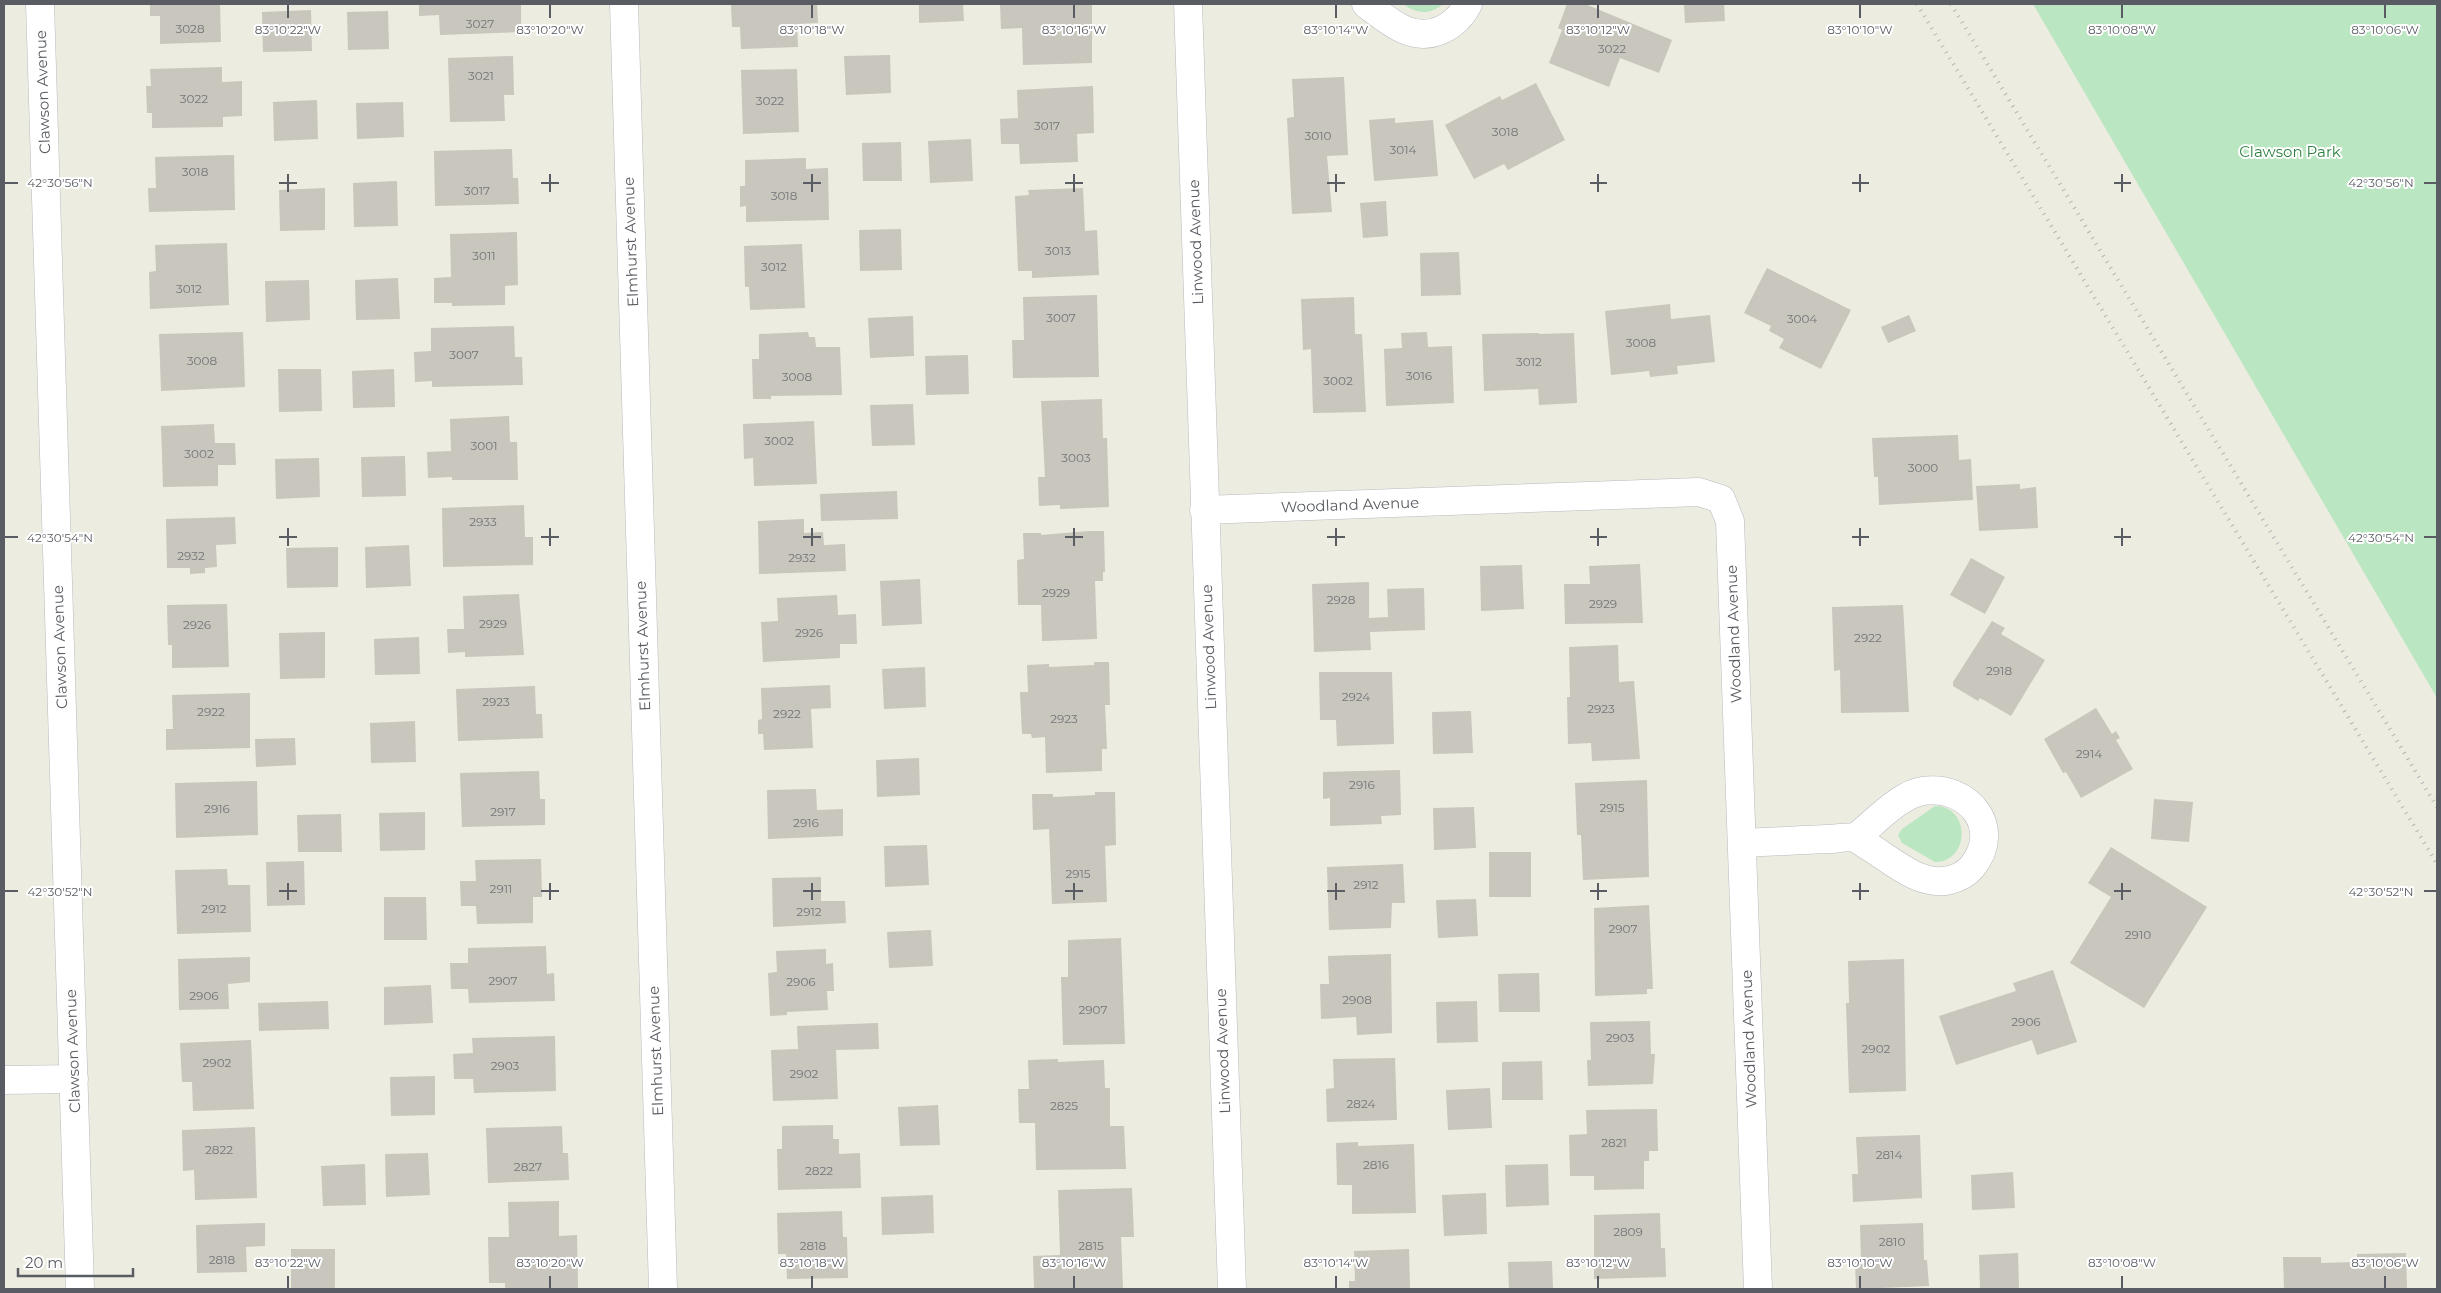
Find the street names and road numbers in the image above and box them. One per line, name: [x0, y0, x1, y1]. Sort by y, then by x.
street label: Clawson Avenue: [31, 30, 54, 154]
street label: Elmhurst Avenue: [619, 177, 642, 307]
street label: Linwood Avenue: [1184, 179, 1207, 305]
street label: Woodland Avenue: [1280, 493, 1420, 516]
street label: Woodland Avenue: [1722, 564, 1745, 704]
street label: Elmhurst Avenue: [631, 581, 654, 711]
street label: Linwood Avenue: [1197, 584, 1220, 710]
street label: Clawson Avenue: [48, 585, 71, 709]
street label: Woodland Avenue: [1737, 969, 1760, 1109]
street label: Elmhurst Avenue: [644, 986, 667, 1116]
street label: Linwood Avenue: [1211, 988, 1234, 1114]
street label: Clawson Avenue: [61, 989, 84, 1113]

